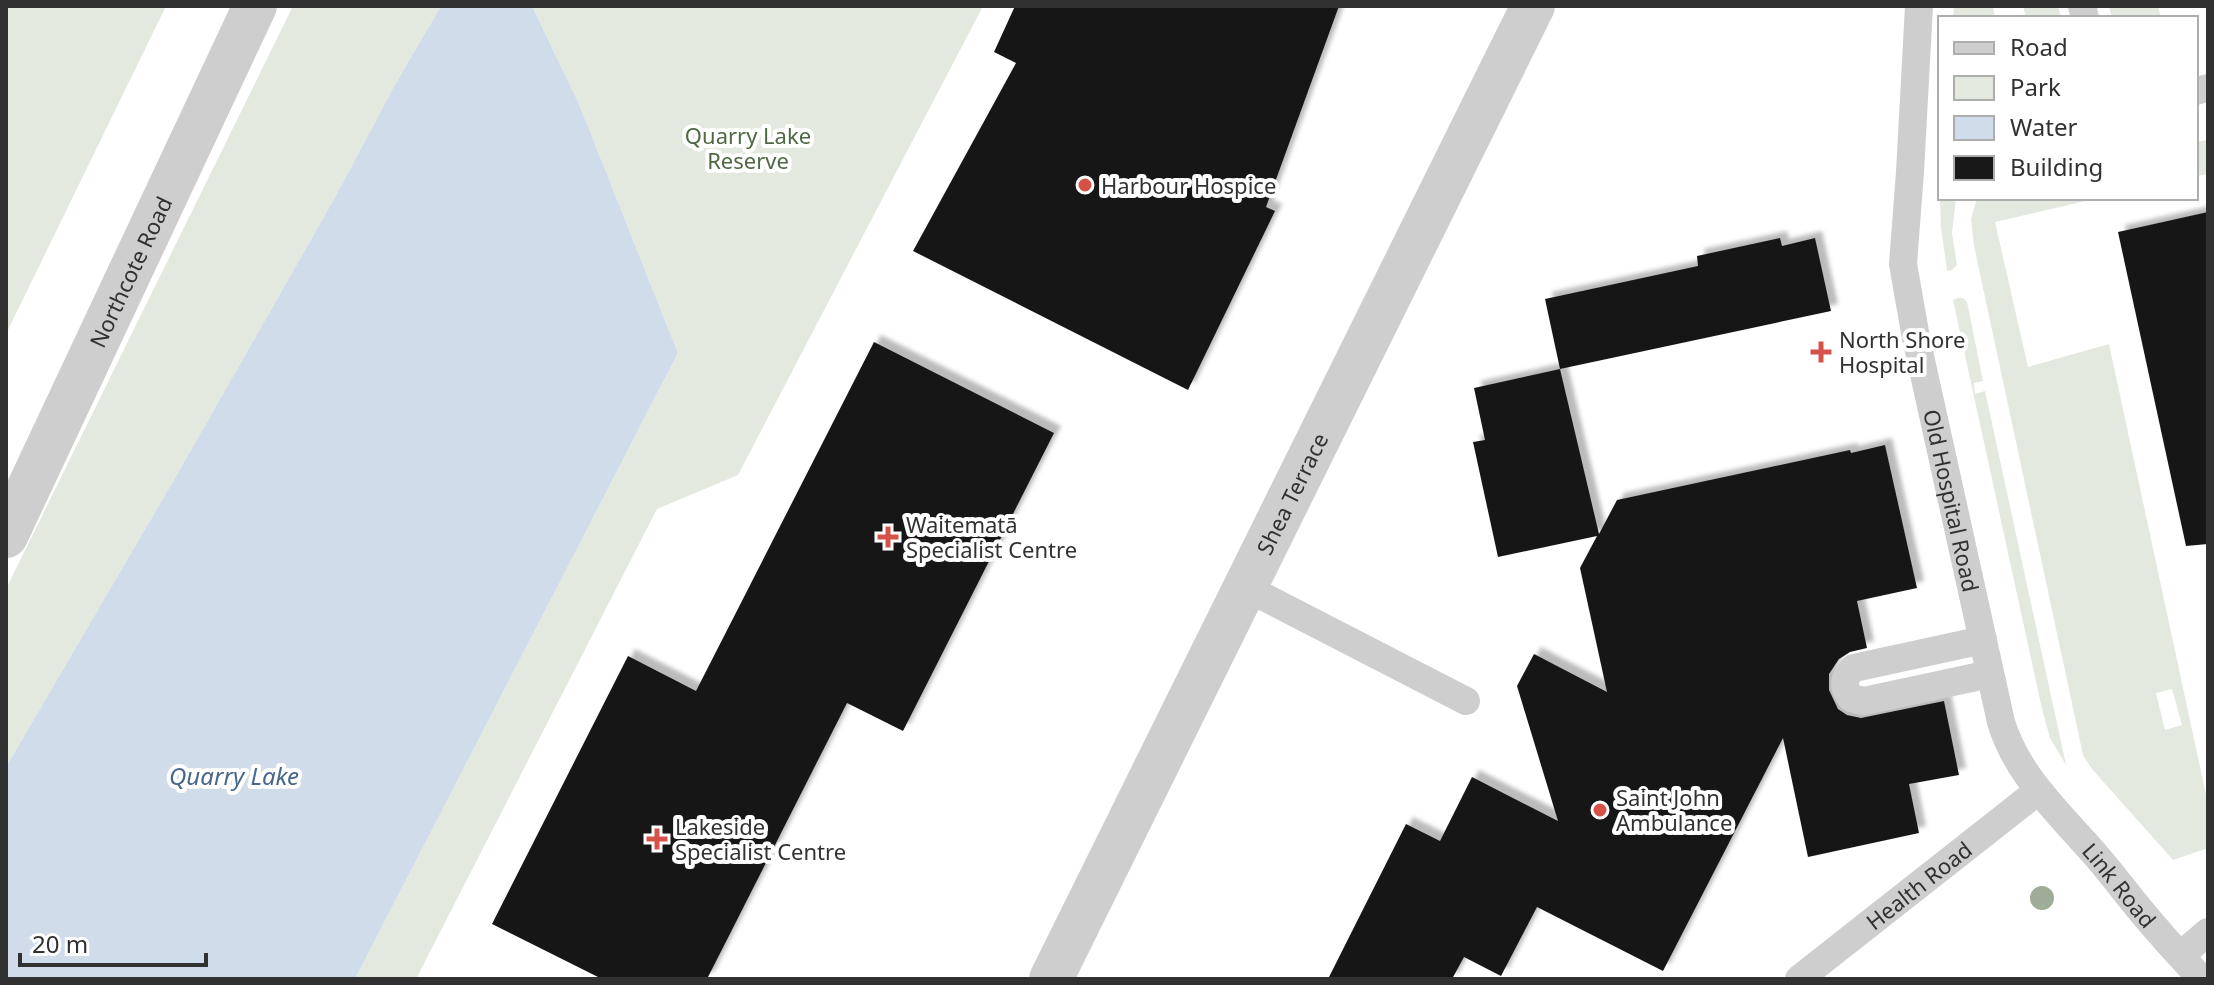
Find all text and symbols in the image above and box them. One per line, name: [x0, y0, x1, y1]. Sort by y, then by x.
legend: [1938, 16, 2198, 200]
text: Road: [2010, 30, 2068, 63]
text: Park: [2010, 70, 2061, 103]
text: Water: [2010, 110, 2078, 143]
park label: Quarry Lake Reserve: [685, 120, 811, 175]
text: Building: [2010, 150, 2103, 183]
place label: Harbour Hospice: [1101, 170, 1276, 200]
marker: Harbour Hospice: [1076, 176, 1094, 194]
street label: Northcote Road: [82, 191, 179, 352]
place label: North Shore Hospital: [1839, 324, 1965, 379]
marker: North Shore Hospital: [1810, 341, 1832, 363]
street label: Old Hospital Road: [1917, 406, 1987, 595]
street label: Shea Terrace: [1249, 427, 1334, 559]
place label: Waitematā Specialist Centre: [906, 509, 1077, 564]
marker: Waitematā Specialist Centre: [877, 526, 899, 548]
water label: Quarry Lake: [169, 759, 299, 792]
place label: Saint John Ambulance: [1616, 782, 1732, 837]
marker: Saint John Ambulance: [1591, 801, 1609, 819]
place label: Lakeside Specialist Centre: [675, 811, 846, 866]
marker: Lakeside Specialist Centre: [646, 828, 668, 850]
street label: Health Road: [1859, 834, 1978, 936]
street label: Link Road: [2076, 836, 2163, 934]
scale bar: [20, 917, 206, 967]
text: 20 m: [32, 927, 88, 960]

